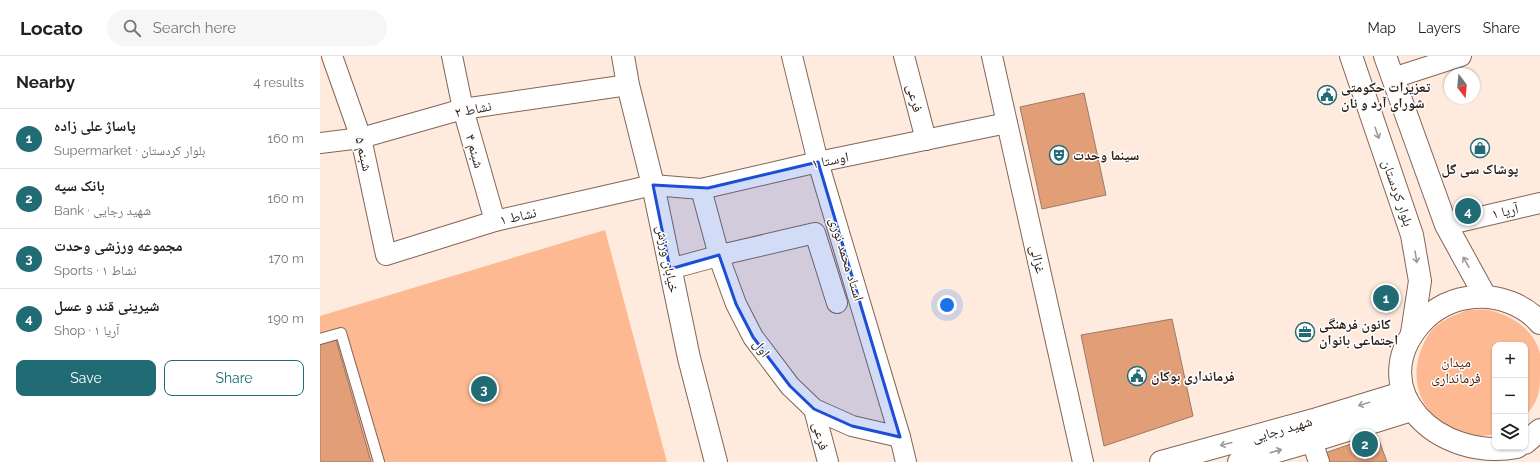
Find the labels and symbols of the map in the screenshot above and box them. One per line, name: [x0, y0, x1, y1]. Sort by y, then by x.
north arrow: [1444, 68, 1480, 104]
place label: تعزیرات حکومتی شورای آرد و نان: [1341, 79, 1431, 112]
street label: فرعی: [903, 82, 926, 114]
public building icon: تعزیرات حکومتی شورای آرد و نان: [1316, 84, 1338, 106]
street label: نشاط ۲: [453, 98, 493, 120]
one-way arrow: [1374, 126, 1381, 139]
street label: شبنم ۴: [461, 132, 487, 170]
street label: شبنم ۵: [350, 135, 376, 173]
shop icon: پوشاک سی گل: [1469, 137, 1491, 159]
theatre icon: سینما وحدت: [1048, 144, 1070, 166]
place label: سینما وحدت: [1073, 147, 1139, 163]
street label: اوستا ۱: [810, 148, 850, 173]
street label: بلوار کردستان: [1378, 158, 1417, 229]
place label: پوشاک سی گل: [1442, 161, 1519, 178]
pin: 4: [1455, 196, 1481, 226]
street label: آریا ۱: [1490, 200, 1521, 223]
street label: نشاط ۱: [498, 204, 538, 228]
street label: استاد محمد نوری: [826, 215, 867, 303]
street label: خیابان ورزش: [653, 224, 682, 294]
street label: غزالی: [1026, 243, 1049, 275]
one-way arrow: [1412, 250, 1420, 263]
one-way arrow: [1462, 256, 1470, 268]
pin: 1: [1373, 283, 1399, 313]
your location: [937, 295, 957, 315]
place label: کانون فرهنگی اجتماعی بانوان: [1319, 316, 1398, 349]
office icon: کانون فرهنگی اجتماعی بانوان: [1294, 321, 1316, 343]
street label: اول: [749, 336, 774, 361]
park label: میدان فرمانداری: [1431, 354, 1481, 387]
public building icon: فرمانداری بوکان: [1126, 365, 1148, 387]
place label: فرمانداری بوکان: [1151, 368, 1235, 385]
pin: 3: [471, 374, 497, 404]
one-way arrow: [1358, 401, 1371, 408]
street label: شهید رجایی: [1250, 413, 1314, 446]
street label: فرعی: [809, 420, 832, 452]
pin: 2: [1352, 429, 1378, 459]
one-way arrow: [1220, 441, 1233, 448]
one-way arrow: [1269, 447, 1282, 454]

